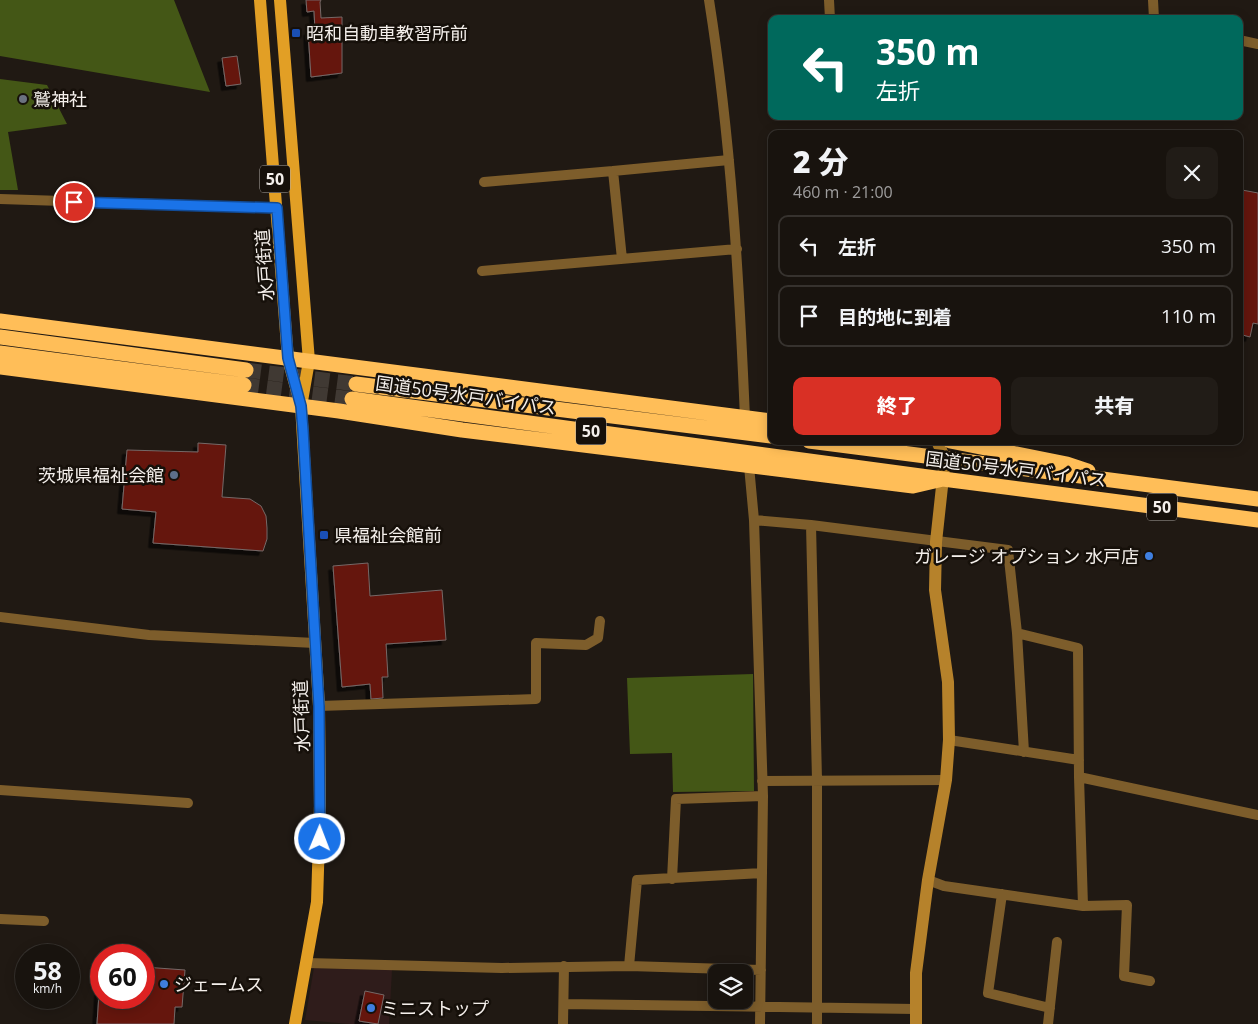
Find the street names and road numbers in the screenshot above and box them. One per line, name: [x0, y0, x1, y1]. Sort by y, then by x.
road number: 50: [260, 165, 290, 192]
street label: 水戸街道: [250, 228, 278, 302]
street label: 国道50号水戸バイパス: [374, 370, 558, 420]
road number: 50: [576, 418, 606, 444]
street label: 国道50号水戸バイパス: [924, 446, 1108, 492]
road number: 50: [1147, 494, 1177, 520]
street label: 水戸街道: [288, 680, 314, 752]

